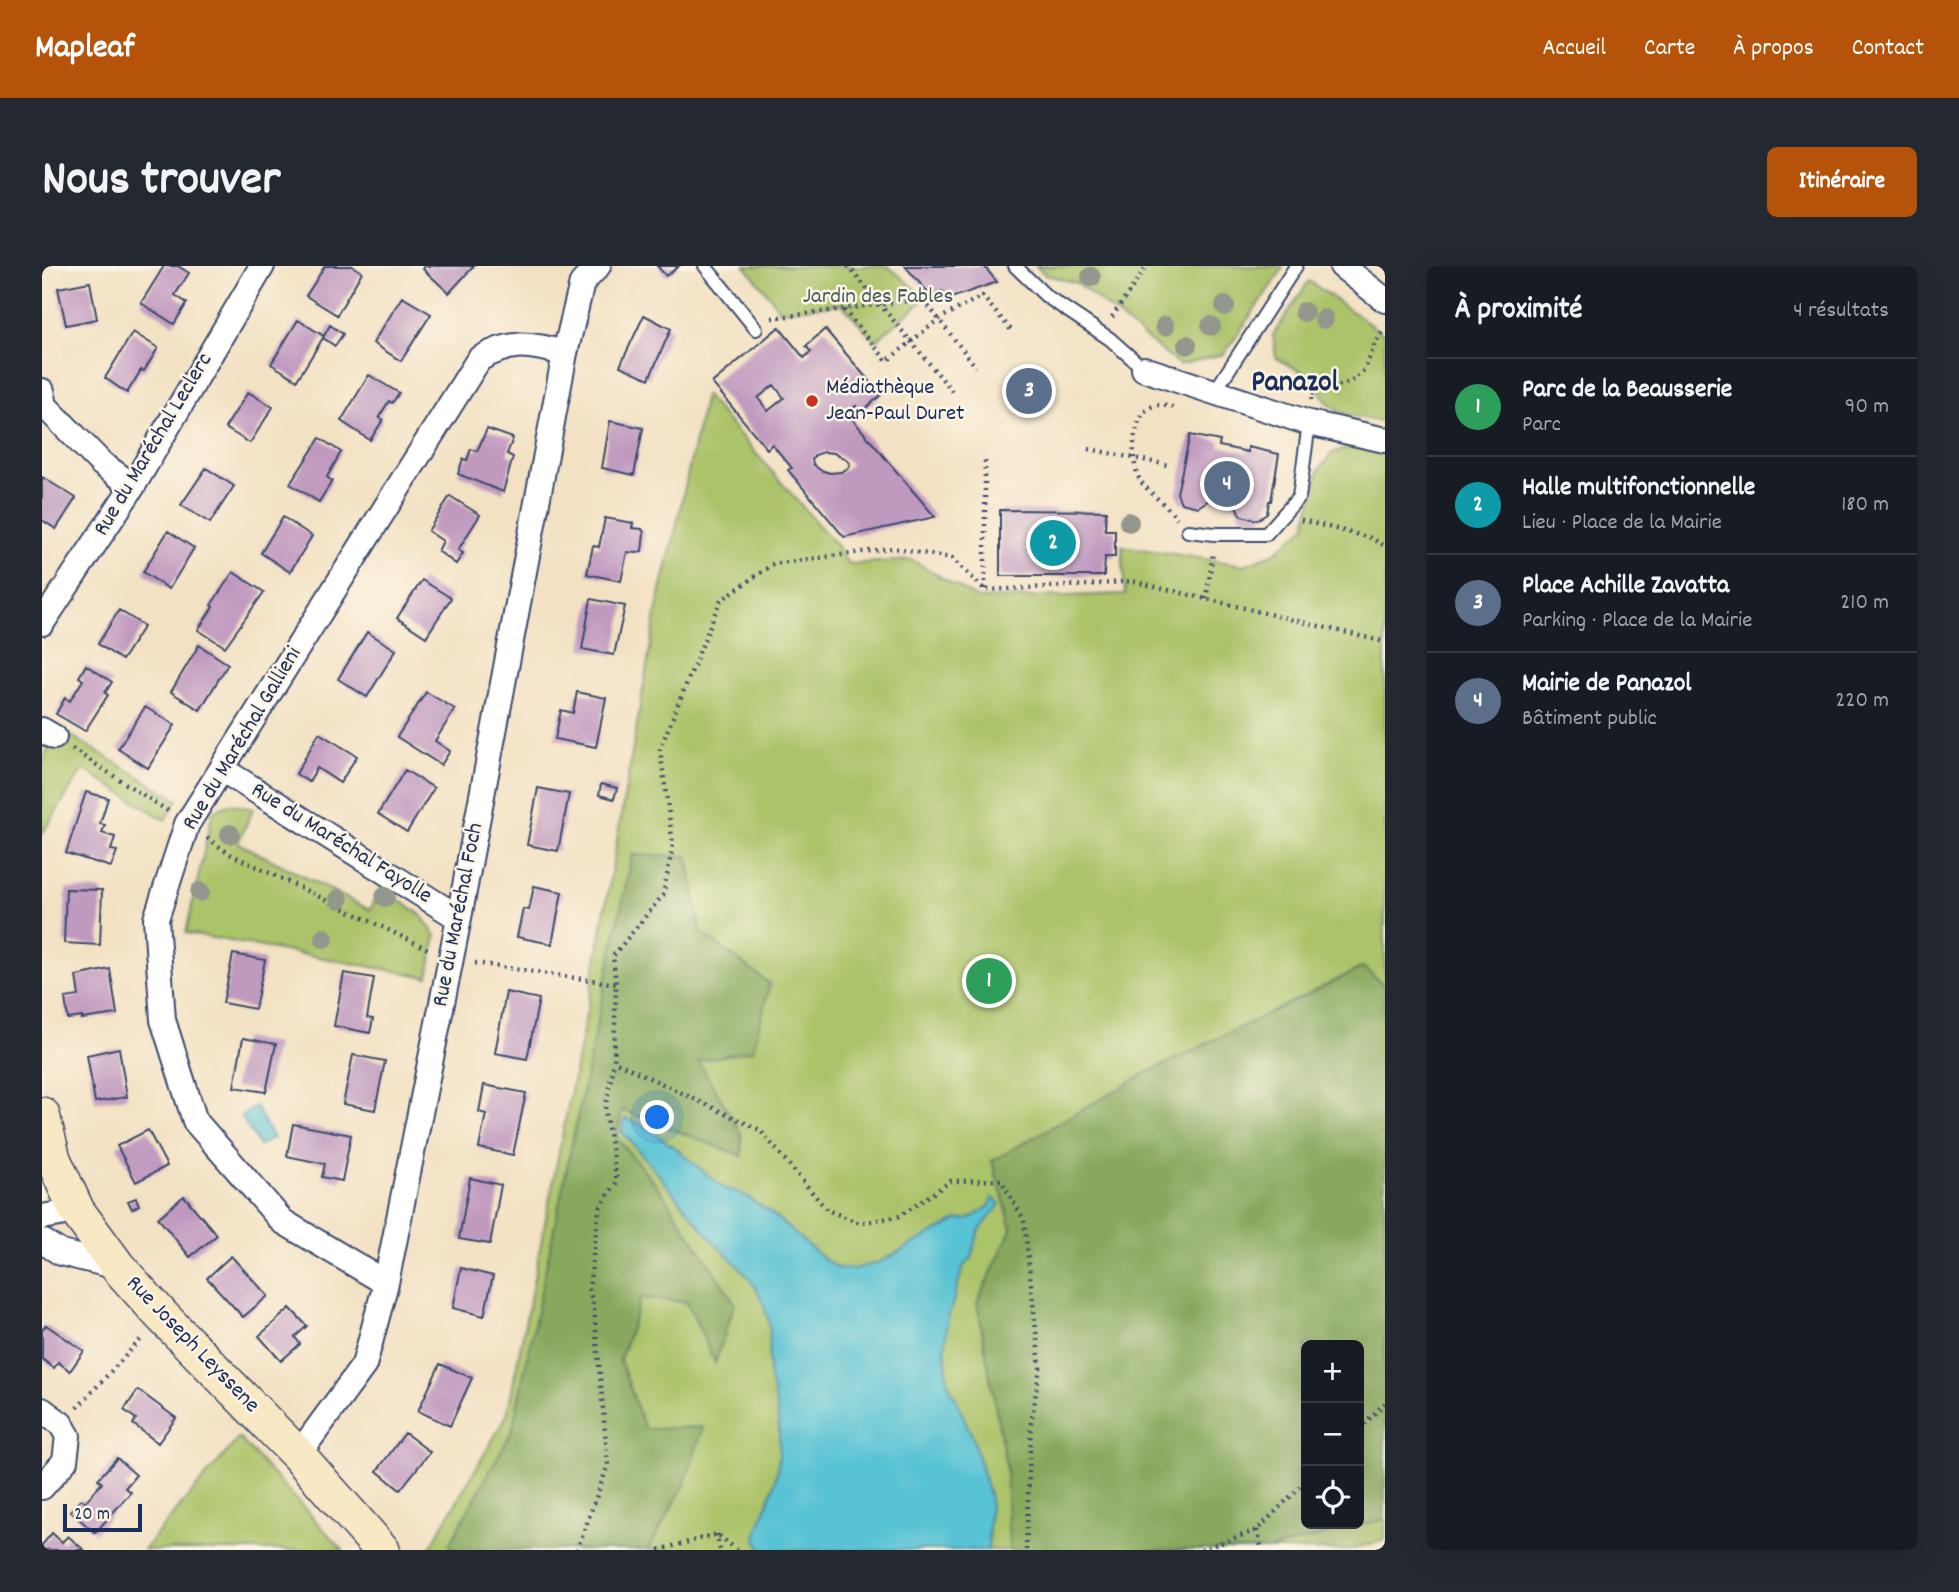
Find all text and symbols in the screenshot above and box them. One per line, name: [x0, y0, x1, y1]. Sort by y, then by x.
text: Mapleaf: [35, 26, 135, 73]
text: Accueil: [1542, 32, 1606, 66]
text: Carte: [1644, 32, 1695, 66]
text: À propos: [1733, 32, 1814, 66]
text: Contact: [1852, 32, 1924, 66]
text: Nous trouver: [42, 147, 280, 217]
button: Itinéraire: [1767, 147, 1917, 217]
park label: Jardin des Fables: [803, 281, 953, 314]
text: À proximité: [1455, 290, 1582, 333]
text: 4 résultats: [1793, 295, 1889, 328]
street label: Rue du Maréchal Leclerc: [86, 347, 222, 543]
district label: Panazol: [1251, 363, 1340, 406]
pin: 3: [1006, 365, 1052, 417]
place label: Médiathèque Jean-Paul Duret: [826, 372, 965, 431]
text: Parc de la Beausserie: [1522, 372, 1732, 409]
text: 1: [1475, 391, 1481, 424]
text: 90 m: [1845, 391, 1889, 424]
marker: Médiathèque Jean-Paul Duret: [804, 393, 820, 409]
text: Parc: [1522, 409, 1561, 442]
pin: 4: [1204, 458, 1250, 510]
text: Halle multifonctionnelle: [1522, 470, 1755, 507]
text: 2: [1473, 489, 1483, 522]
text: 180 m: [1841, 489, 1889, 522]
text: Lieu · Place de la Mairie: [1522, 507, 1722, 540]
pin: 2: [1030, 517, 1076, 569]
text: Place Achille Zavatta: [1522, 568, 1729, 605]
text: 3: [1473, 587, 1483, 620]
text: 210 m: [1840, 587, 1889, 620]
text: Parking · Place de la Mairie: [1522, 605, 1752, 638]
street label: Rue du Maréchal Gallieni: [175, 641, 311, 837]
text: Mairie de Panazol: [1522, 666, 1691, 703]
text: 4: [1473, 685, 1483, 718]
text: 220 m: [1835, 685, 1889, 718]
text: Bâtiment public: [1522, 703, 1657, 736]
street label: Rue du Maréchal Fayolle: [244, 775, 438, 913]
street label: Rue du Maréchal Foch: [425, 820, 493, 1010]
pin: 1: [966, 955, 1012, 1007]
your location: [640, 1100, 674, 1134]
street label: Rue Joseph Leyssene: [117, 1269, 267, 1421]
map controls: [1301, 1340, 1364, 1529]
button: +: [1301, 1340, 1364, 1403]
button: −: [1301, 1403, 1364, 1466]
button: locate: [1301, 1466, 1364, 1529]
scale bar: [63, 1501, 142, 1533]
text: 20 m: [74, 1502, 110, 1529]

